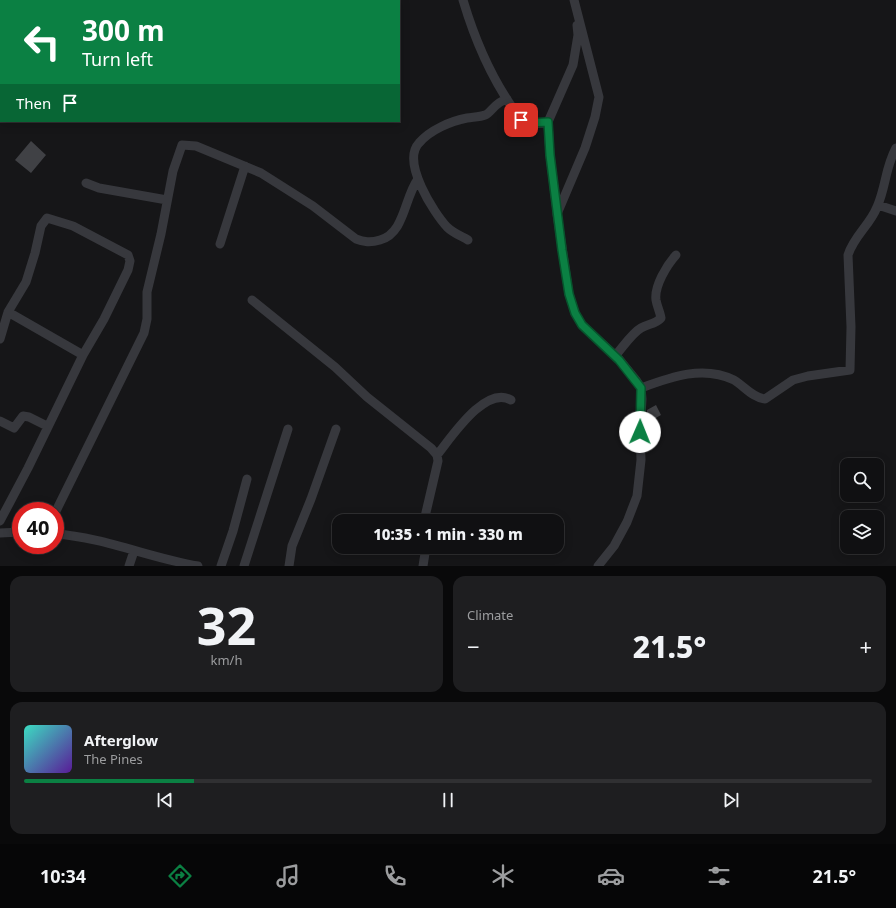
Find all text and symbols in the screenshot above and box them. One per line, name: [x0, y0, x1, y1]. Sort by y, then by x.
text: 300 m: [82, 11, 165, 49]
icon: left: [16, 16, 68, 68]
text: Turn left: [82, 47, 153, 71]
icon: arrive: [59, 92, 81, 114]
text: Then: [16, 93, 51, 113]
pin: [504, 103, 538, 137]
icon: arrive: [510, 109, 532, 131]
position arrow: [619, 411, 661, 453]
map controls: [840, 458, 884, 554]
button: search: [840, 458, 884, 502]
speed limit sign: 40: [12, 502, 64, 554]
button: layers: [840, 510, 884, 554]
text: 10:35 · 1 min · 330 m: [373, 524, 523, 544]
text: 32: [197, 589, 256, 660]
text: Climate: [467, 606, 513, 624]
text: 21.5°: [633, 626, 706, 667]
text: −: [467, 631, 480, 661]
text: +: [859, 631, 872, 661]
text: km/h: [211, 651, 242, 669]
text: Afterglow: [84, 730, 158, 750]
text: The Pines: [84, 750, 143, 768]
icon: previous: [154, 789, 176, 811]
icon: pause: [437, 789, 459, 811]
icon: next: [720, 789, 742, 811]
icon: directions: [166, 862, 194, 890]
icon: music: [274, 862, 302, 890]
icon: phone: [381, 862, 409, 890]
icon: climate: [489, 862, 517, 890]
icon: car: [597, 862, 625, 890]
icon: filters: [705, 862, 733, 890]
text: 10:34: [40, 864, 86, 888]
text: 21.5°: [812, 864, 856, 888]

